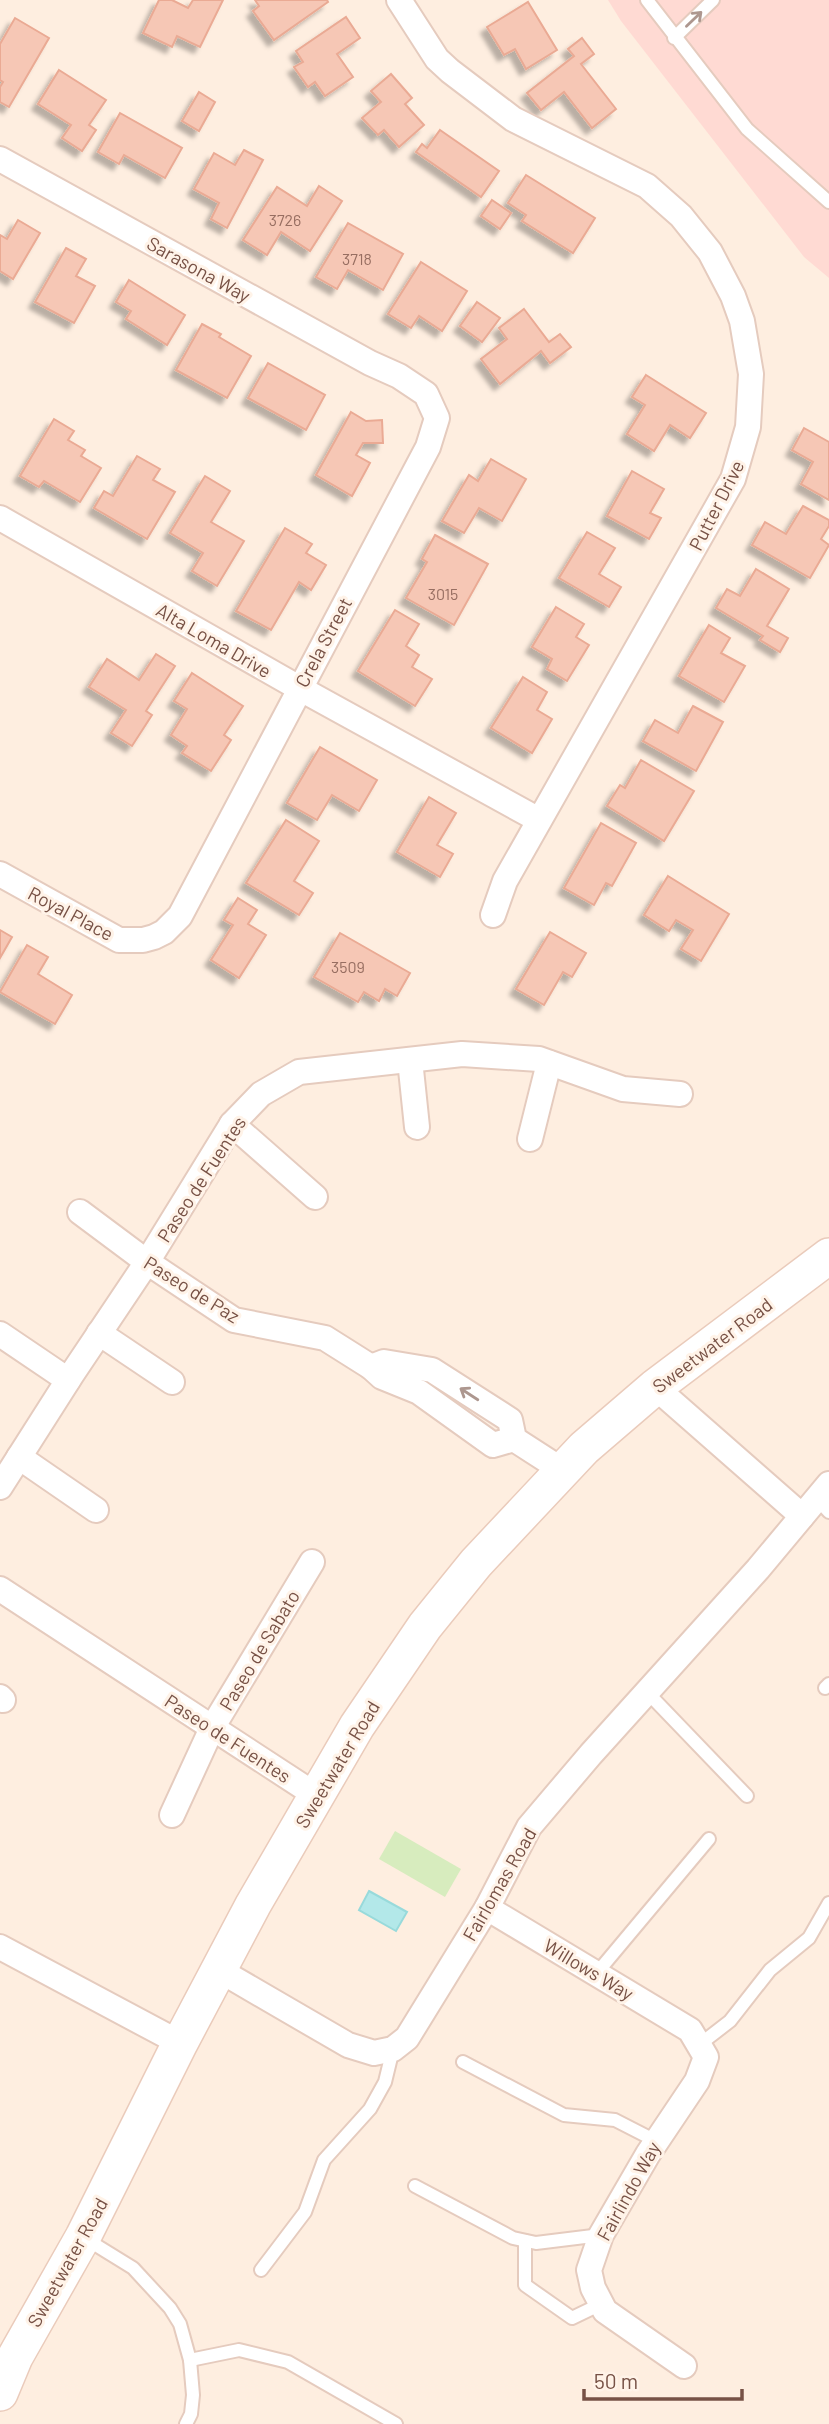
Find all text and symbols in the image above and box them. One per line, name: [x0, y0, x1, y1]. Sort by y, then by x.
one-way arrow: [685, 11, 702, 28]
house number: 3726: [269, 210, 301, 229]
street label: Sarasona Way: [143, 231, 255, 307]
house number: 3718: [342, 249, 372, 268]
street label: Putter Drive: [683, 456, 749, 554]
house number: 3015: [428, 584, 458, 603]
street label: Crela Street: [290, 593, 356, 691]
street label: Alta Loma Drive: [152, 598, 276, 682]
street label: Royal Place: [24, 881, 118, 945]
house number: 3509: [331, 957, 365, 976]
street label: Paseo de Fuentes: [152, 1112, 250, 1246]
street label: Paseo de Paz: [140, 1251, 244, 1327]
street label: Sweetwater Road: [648, 1292, 776, 1398]
one-way arrow: [460, 1386, 479, 1401]
street label: Paseo de Sabato: [214, 1586, 304, 1714]
street label: Paseo de Fuentes: [161, 1689, 295, 1787]
street label: Sweetwater Road: [290, 1696, 384, 1832]
street label: Fairlomas Road: [457, 1823, 541, 1945]
street label: Willows Way: [540, 1933, 638, 2005]
street label: Fairlindo Way: [591, 2137, 665, 2245]
street label: Sweetwater Road: [22, 2193, 112, 2331]
scale bar: [584, 2358, 742, 2402]
text: 50 m: [594, 2368, 638, 2393]

